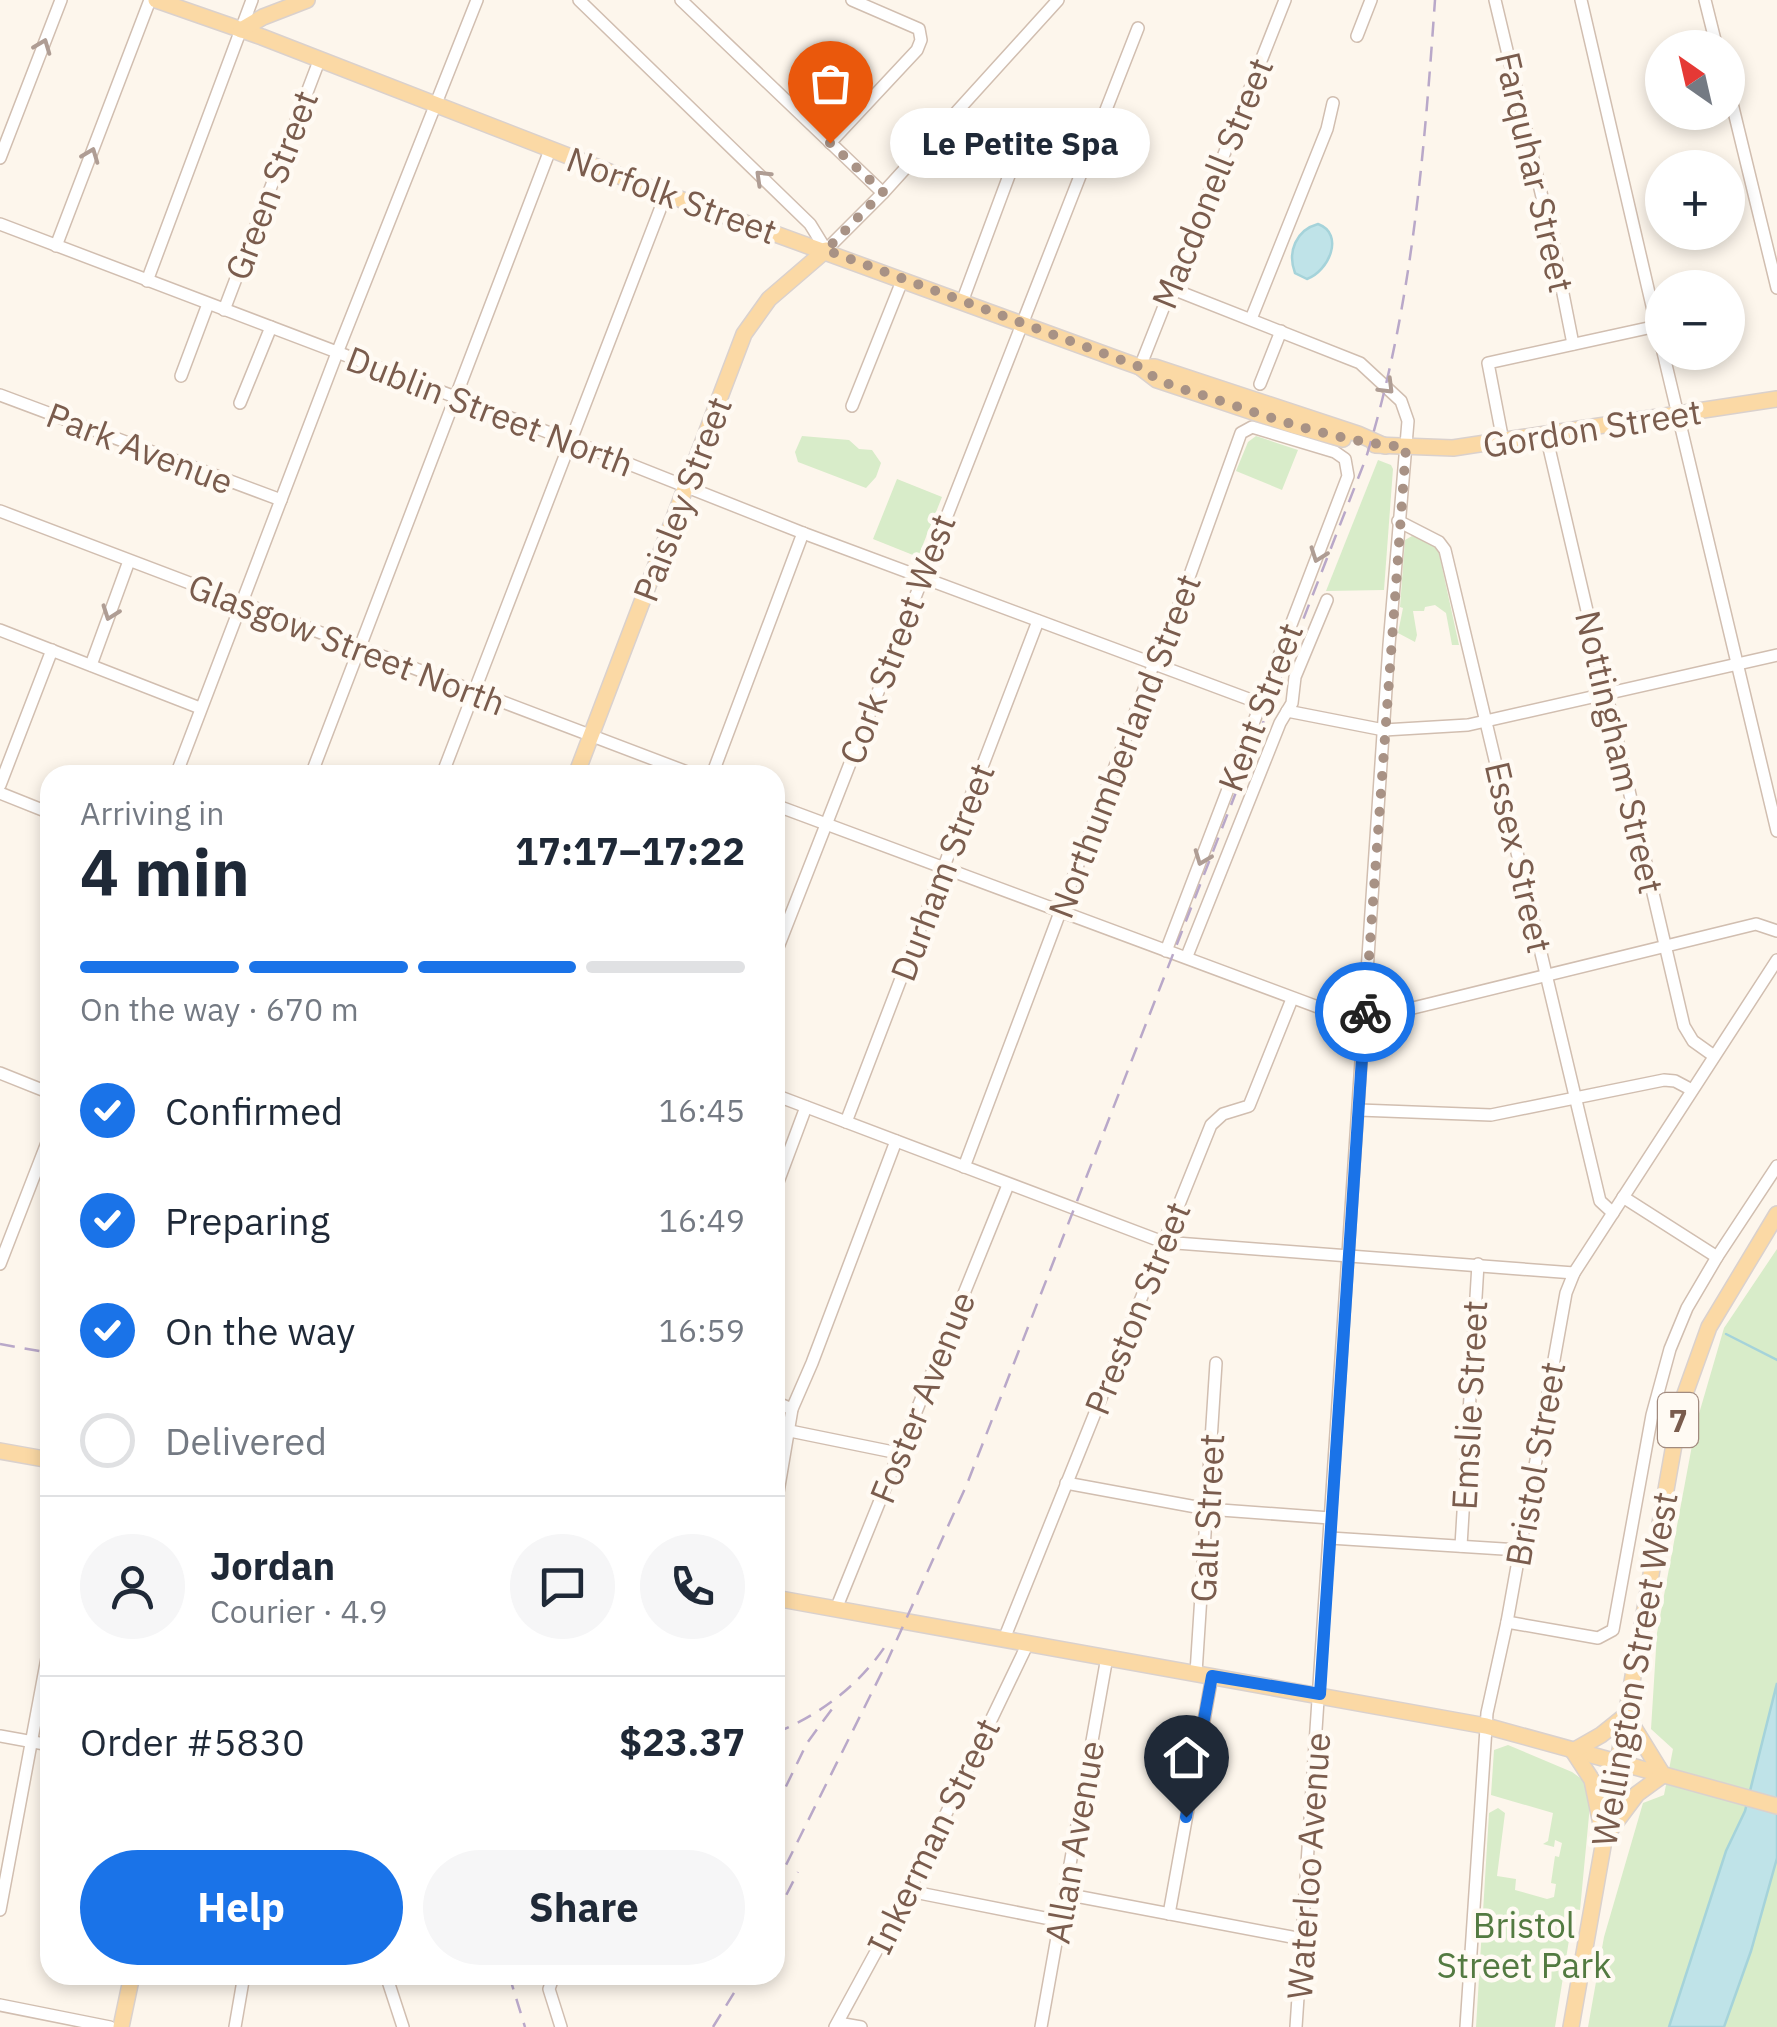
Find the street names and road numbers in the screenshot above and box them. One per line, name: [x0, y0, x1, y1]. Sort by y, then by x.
street label: Farquhar Street: [1485, 47, 1585, 297]
street label: Macdonell Street: [1141, 51, 1283, 315]
street label: Green Street: [214, 84, 328, 286]
street label: Norfolk Street: [561, 136, 783, 254]
street label: Dublin Street North: [340, 335, 640, 487]
street label: Gordon Street: [1479, 388, 1705, 468]
street label: Paisley Street: [622, 390, 742, 608]
street label: Park Avenue: [40, 391, 240, 505]
street label: Cork Street West: [828, 507, 966, 771]
street label: Glasgow Street North: [182, 562, 512, 726]
street label: Northumberland Street: [1037, 567, 1211, 925]
street label: Nottingham Street: [1565, 606, 1675, 898]
street label: Kent Street: [1207, 616, 1313, 798]
street label: Durham Street: [879, 757, 1005, 987]
street label: Essex Street: [1475, 757, 1563, 957]
street label: Preston Street: [1073, 1195, 1201, 1421]
street label: Foster Avenue: [859, 1284, 985, 1510]
street label: Emslie Street: [1441, 1299, 1497, 1511]
street label: Bristol Street: [1494, 1358, 1576, 1570]
road number: 7: [1658, 1393, 1698, 1447]
street label: Galt Street: [1180, 1432, 1234, 1604]
street label: Wellington Street West: [1580, 1488, 1688, 1850]
street label: Inkerman Street: [856, 1710, 1010, 1962]
street label: Waterloo Avenue: [1276, 1731, 1340, 2001]
street label: Allan Avenue: [1034, 1737, 1114, 1947]

